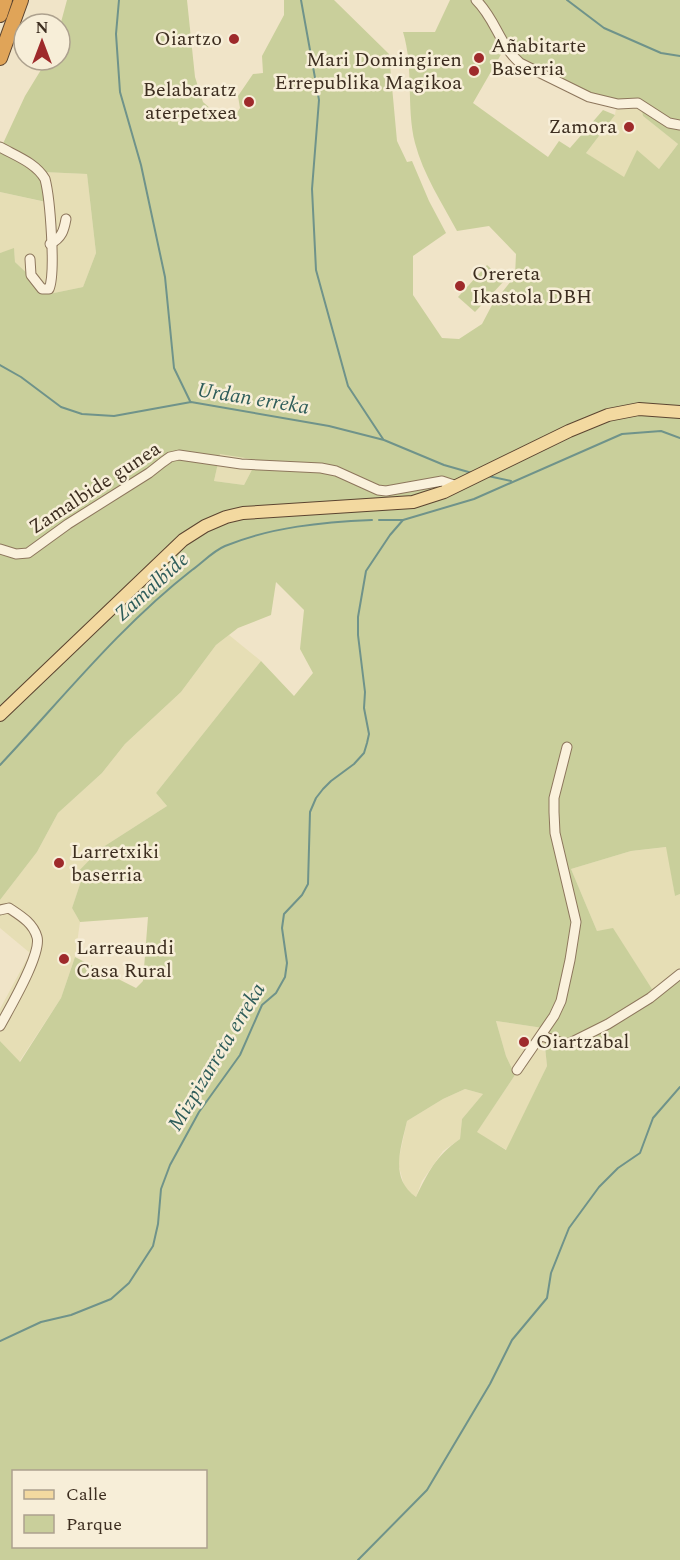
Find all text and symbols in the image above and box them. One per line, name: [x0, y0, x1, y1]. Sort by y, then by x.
north arrow: [12, 12, 72, 72]
text: N: [35, 16, 49, 40]
place label: Oiartzo: [155, 24, 222, 54]
place label: Añabitarte Baserria: [491, 31, 586, 84]
marker: Oiartzo: [227, 32, 241, 46]
place label: Mari Domingiren Errepublika Magikoa: [274, 45, 462, 98]
marker: Añabitarte Baserria: [472, 51, 486, 65]
marker: Mari Domingiren Errepublika Magikoa: [467, 64, 481, 78]
place label: Belabaratz aterpetxea: [143, 75, 237, 128]
marker: Belabaratz aterpetxea: [242, 95, 256, 109]
place label: Zamora: [548, 112, 617, 142]
marker: Zamora: [622, 120, 636, 134]
place label: Orereta Ikastola DBH: [472, 259, 592, 312]
marker: Orereta Ikastola DBH: [453, 279, 467, 293]
water label: Urdan erreka: [195, 374, 312, 424]
street label: Zamalbide gunea: [23, 434, 167, 542]
water label: Zamalbide: [107, 544, 197, 630]
place label: Larretxiki baserria: [71, 837, 159, 890]
marker: Larretxiki baserria: [52, 856, 66, 870]
place label: Larreaundi Casa Rural: [76, 933, 174, 986]
marker: Larreaundi Casa Rural: [57, 952, 71, 966]
water label: Mizpizarreta erreka: [160, 976, 274, 1137]
place label: Oiartzabal: [536, 1027, 629, 1057]
marker: Oiartzabal: [517, 1035, 531, 1049]
legend: [12, 1470, 207, 1548]
text: Calle: [66, 1481, 107, 1508]
text: Parque: [66, 1511, 122, 1538]

